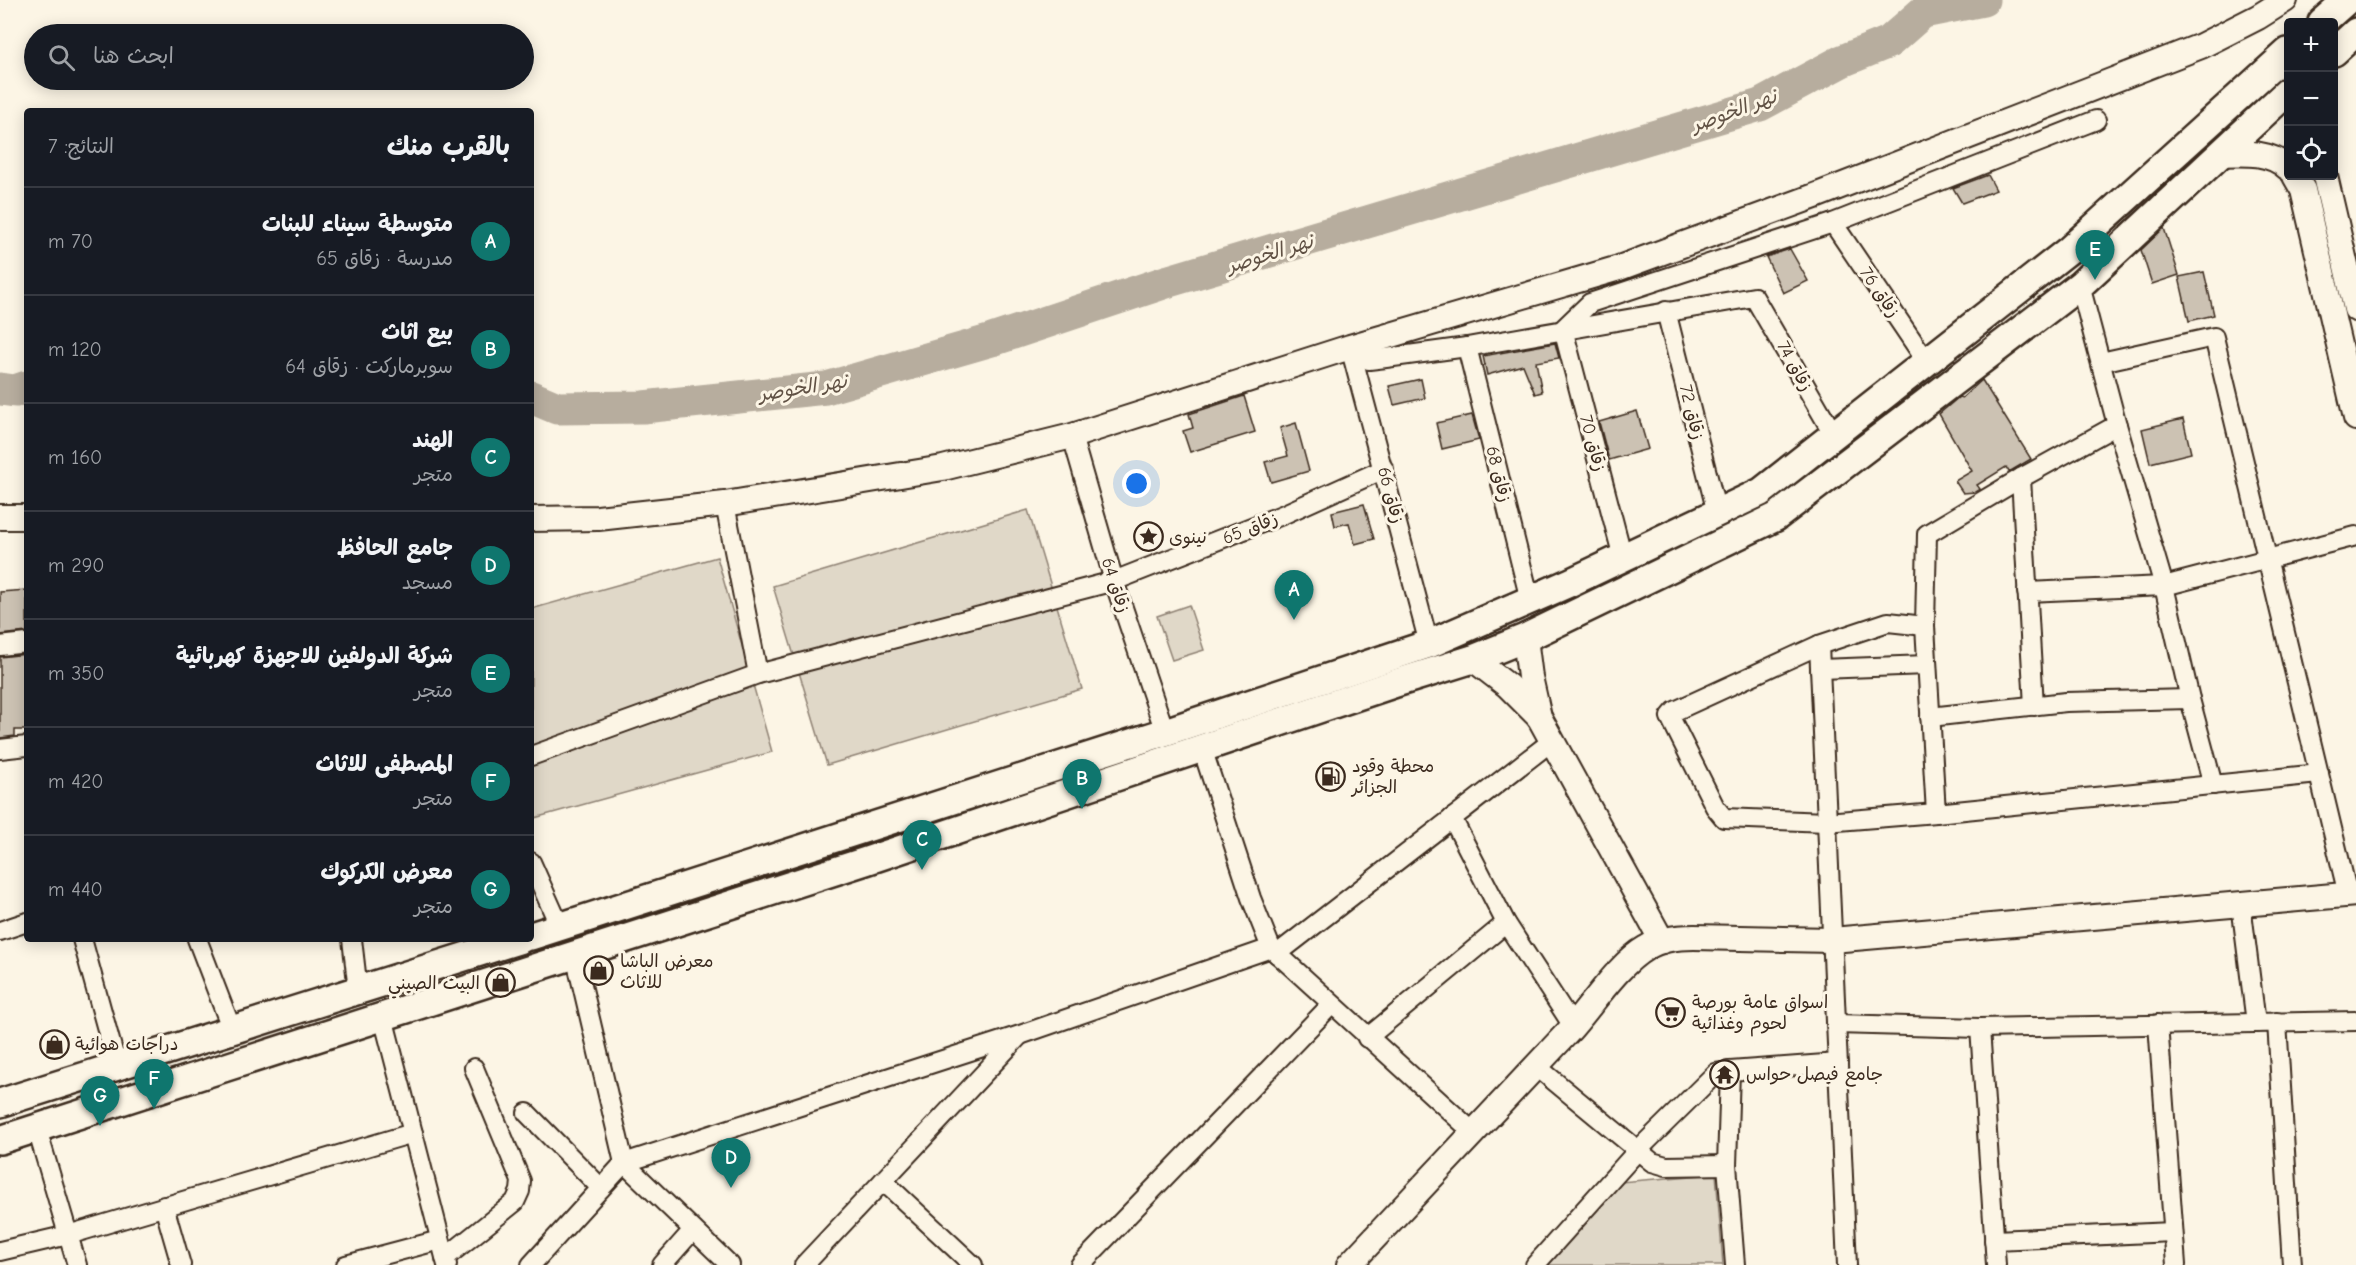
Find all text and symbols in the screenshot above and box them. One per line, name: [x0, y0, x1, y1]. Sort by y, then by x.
map controls: [2284, 18, 2338, 180]
button: +: [2284, 18, 2338, 72]
search box: [24, 24, 534, 90]
icon: search: [45, 41, 78, 74]
text: ابحث هنا: [93, 43, 174, 69]
button: −: [2284, 72, 2338, 126]
water label: نهر الخوصر: [1686, 84, 1782, 138]
button: locate: [2284, 126, 2338, 180]
text: بالقرب منك: [387, 132, 510, 162]
text: النتائج: 7: [48, 135, 114, 158]
text: متوسطة سيناء للبنات: [262, 211, 453, 237]
water label: نهر الخوصر: [1222, 229, 1319, 279]
text: 70 m: [48, 230, 93, 253]
text: A: [485, 230, 496, 253]
pin: E: [2076, 230, 2114, 280]
text: مدرسة · زقاق 65: [316, 247, 453, 270]
street label: زقاق 76: [1855, 263, 1904, 322]
text: بيع اثاث: [381, 319, 453, 345]
text: 120 m: [48, 338, 102, 361]
text: B: [484, 338, 497, 361]
street label: زقاق 74: [1772, 338, 1817, 395]
text: سوبرماركت · زقاق 64: [285, 355, 453, 378]
water label: نهر الخوصر: [755, 369, 851, 407]
street label: زقاق 72: [1675, 382, 1708, 442]
street label: زقاق 70: [1575, 413, 1610, 474]
text: الهند: [412, 427, 453, 453]
street label: زقاق 68: [1481, 444, 1516, 504]
text: 160 m: [48, 446, 102, 469]
text: C: [484, 446, 497, 469]
text: متجر: [414, 463, 453, 486]
street label: زقاق 66: [1373, 465, 1408, 526]
your location: [1122, 469, 1151, 498]
street label: زقاق 65: [1219, 508, 1281, 549]
place icon: نينوى: [1132, 521, 1164, 553]
place label: نينوى: [1169, 527, 1207, 549]
text: جامع الحافظ: [337, 535, 453, 561]
text: 290 m: [48, 554, 105, 577]
text: D: [484, 554, 497, 577]
street label: زقاق 64: [1097, 555, 1134, 615]
pin: A: [1274, 570, 1314, 620]
text: مسجد: [402, 571, 453, 594]
text: شركة الدولفين للاجهزة كهربائية: [176, 643, 453, 669]
text: 350 m: [48, 662, 104, 685]
text: E: [485, 662, 496, 685]
text: متجر: [414, 679, 453, 702]
text: المصطفى للاثاث: [316, 751, 453, 777]
place label: محطة وقود الجزائر: [1350, 756, 1434, 798]
pin: B: [1062, 760, 1102, 809]
fuel station icon: محطة وقود الجزائر: [1315, 760, 1347, 792]
text: 420 m: [48, 770, 104, 793]
text: F: [485, 770, 496, 793]
text: متجر: [414, 787, 453, 810]
pin: C: [902, 820, 942, 870]
text: معرض الكركوك: [321, 859, 453, 885]
text: 440 m: [48, 878, 103, 901]
text: G: [483, 878, 498, 901]
text: متجر: [414, 895, 453, 918]
place label: معرض الباشا للاثاث: [620, 951, 714, 993]
shop icon: معرض الباشا للاثاث: [583, 955, 615, 987]
shop icon: البيت الصيني: [485, 967, 517, 999]
place label: البيت الصيني: [388, 973, 480, 999]
place label: اسواق عامة بورصة لحوم وغذائية: [1692, 992, 1828, 1037]
supermarket icon: اسواق عامة بورصة لحوم وغذائية: [1655, 996, 1687, 1028]
shop icon: دراجات هوائية: [38, 1028, 70, 1060]
place label: دراجات هوائية: [75, 1034, 178, 1055]
temple icon: جامع فيصل حواس: [1709, 1058, 1741, 1090]
pin: F: [134, 1060, 174, 1109]
place label: جامع فيصل حواس: [1746, 1064, 1883, 1087]
pin: G: [80, 1076, 120, 1126]
pin: D: [712, 1138, 750, 1188]

